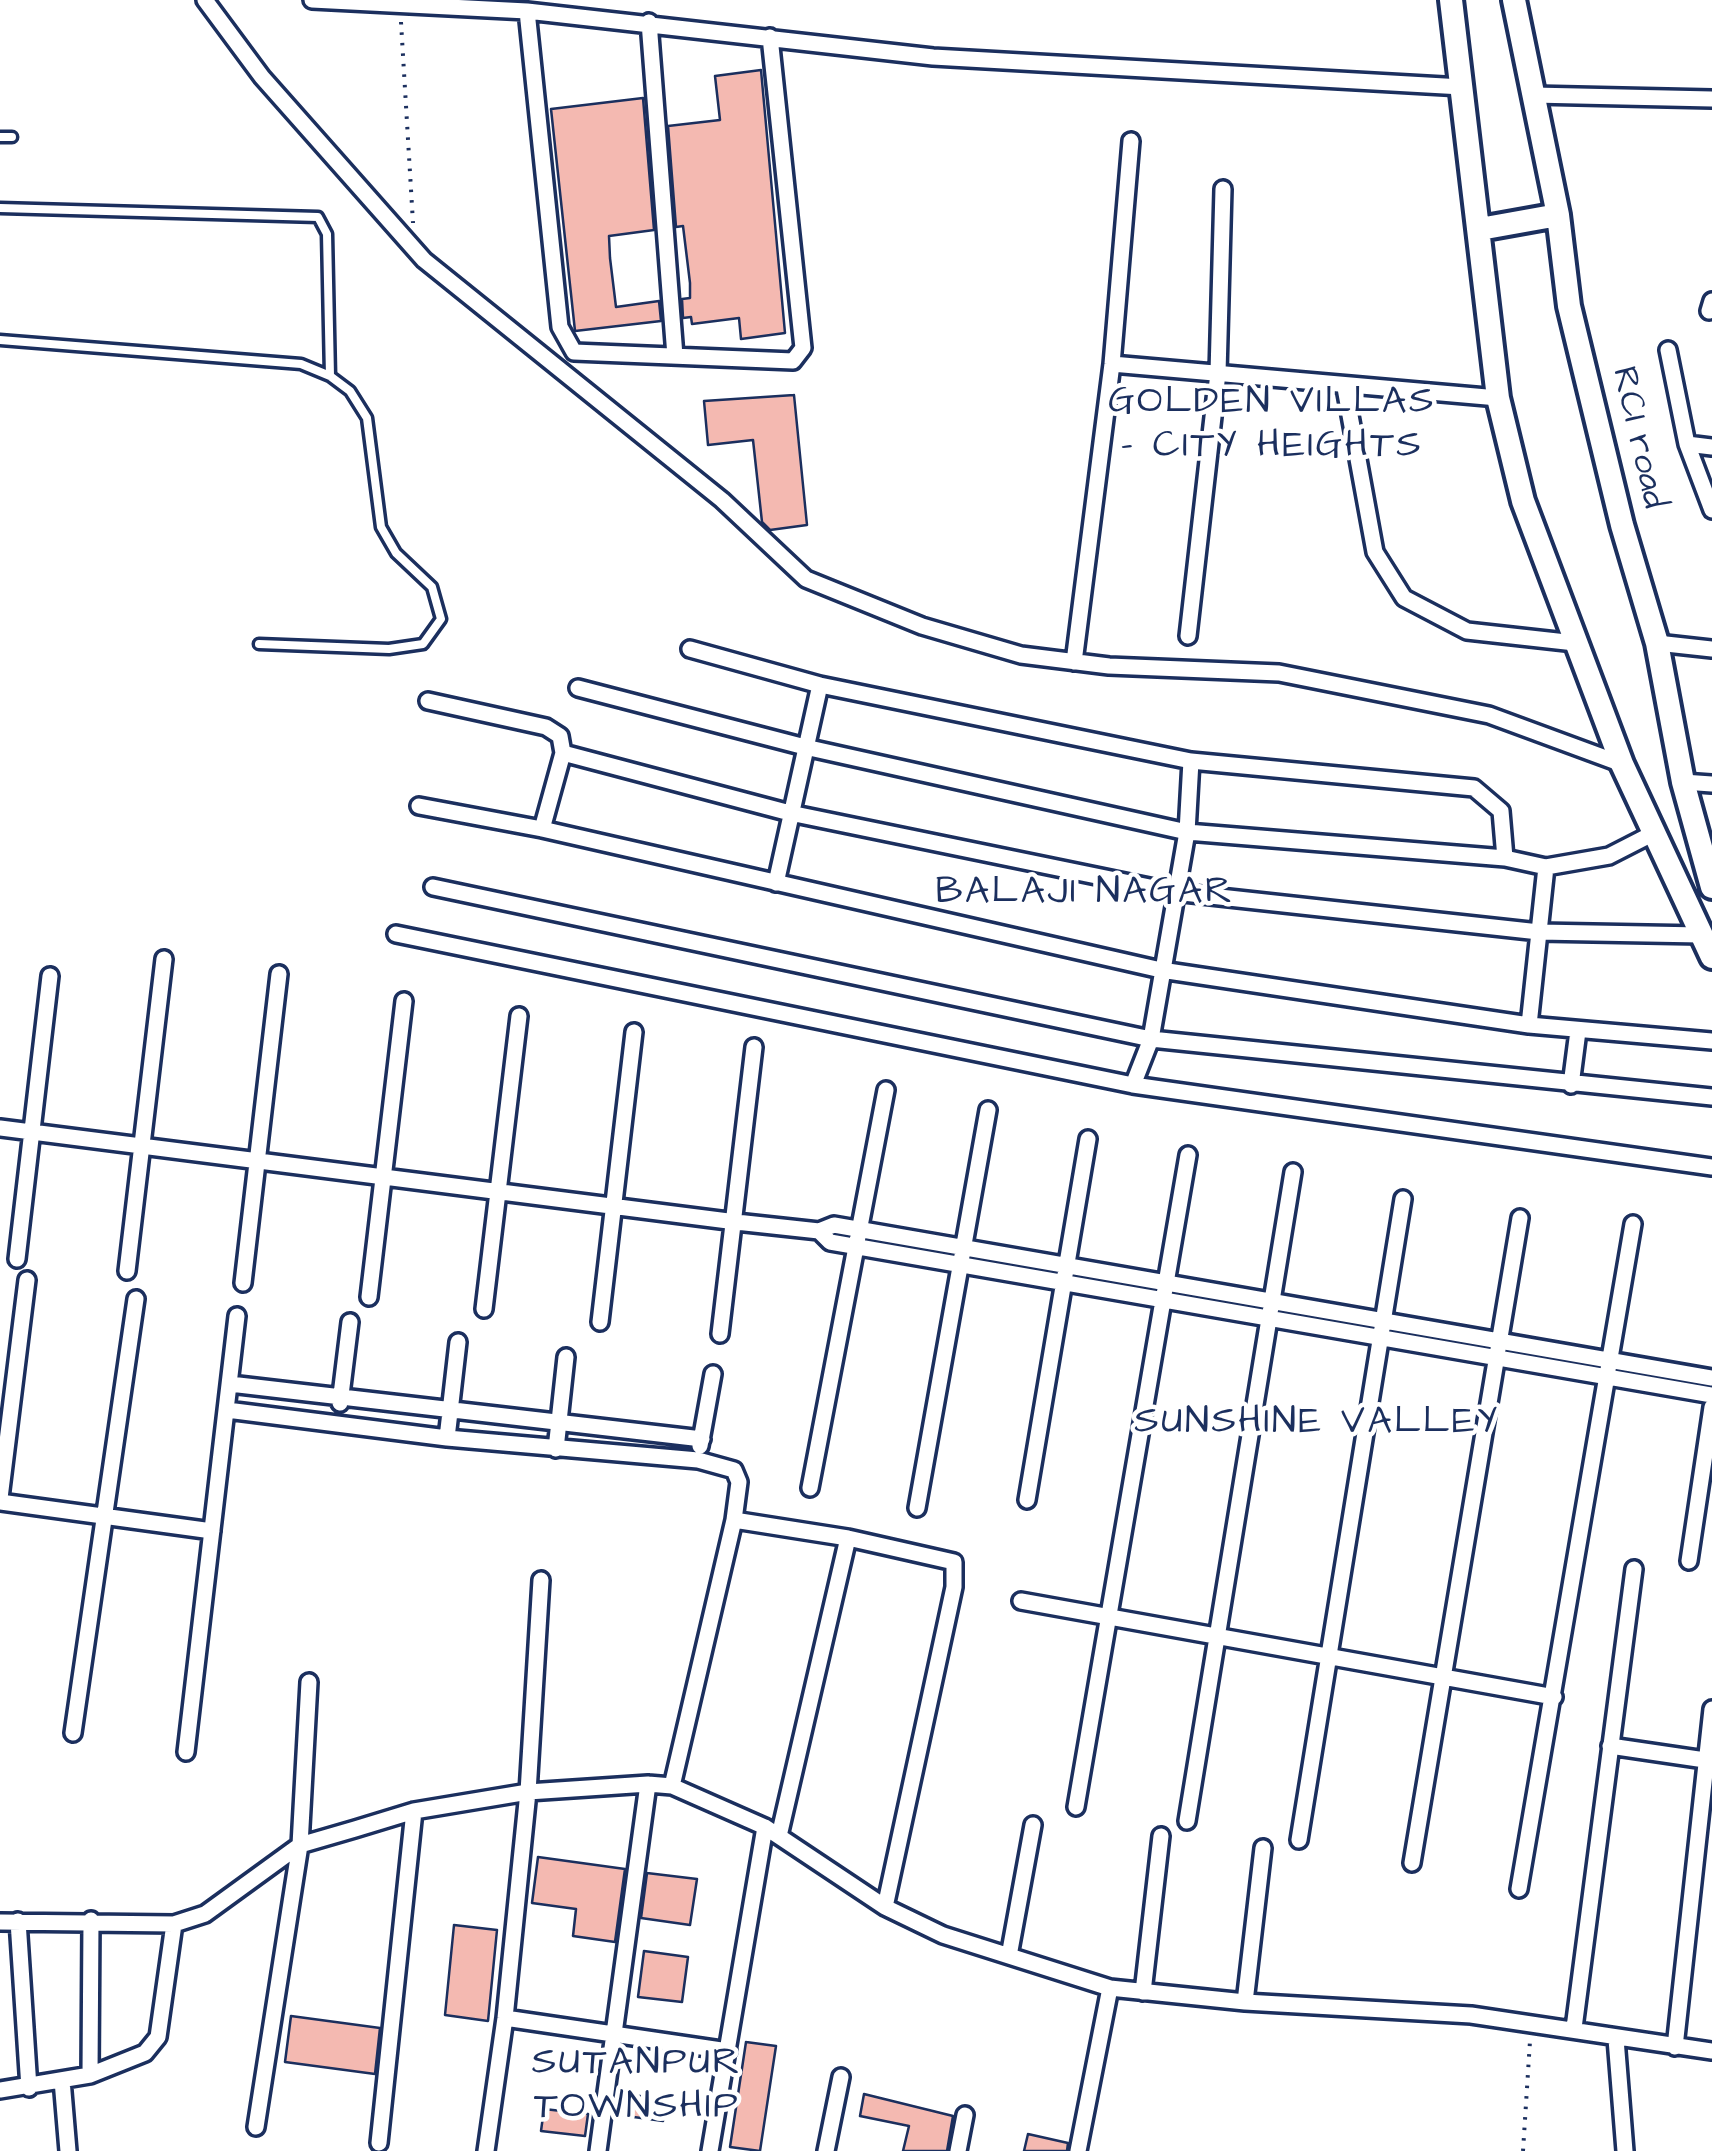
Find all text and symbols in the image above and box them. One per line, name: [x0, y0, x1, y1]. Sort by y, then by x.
street label: RCI road: [1600, 363, 1674, 513]
district label: GOLDEN VILLAS - CITY HEIGHTS: [1108, 381, 1436, 470]
district label: BALAJI NAGAR: [935, 871, 1235, 917]
district label: SUNSHINE VALLEY: [1134, 1401, 1500, 1447]
district label: SUTANPUR TOWNSHIP: [532, 2042, 742, 2132]

